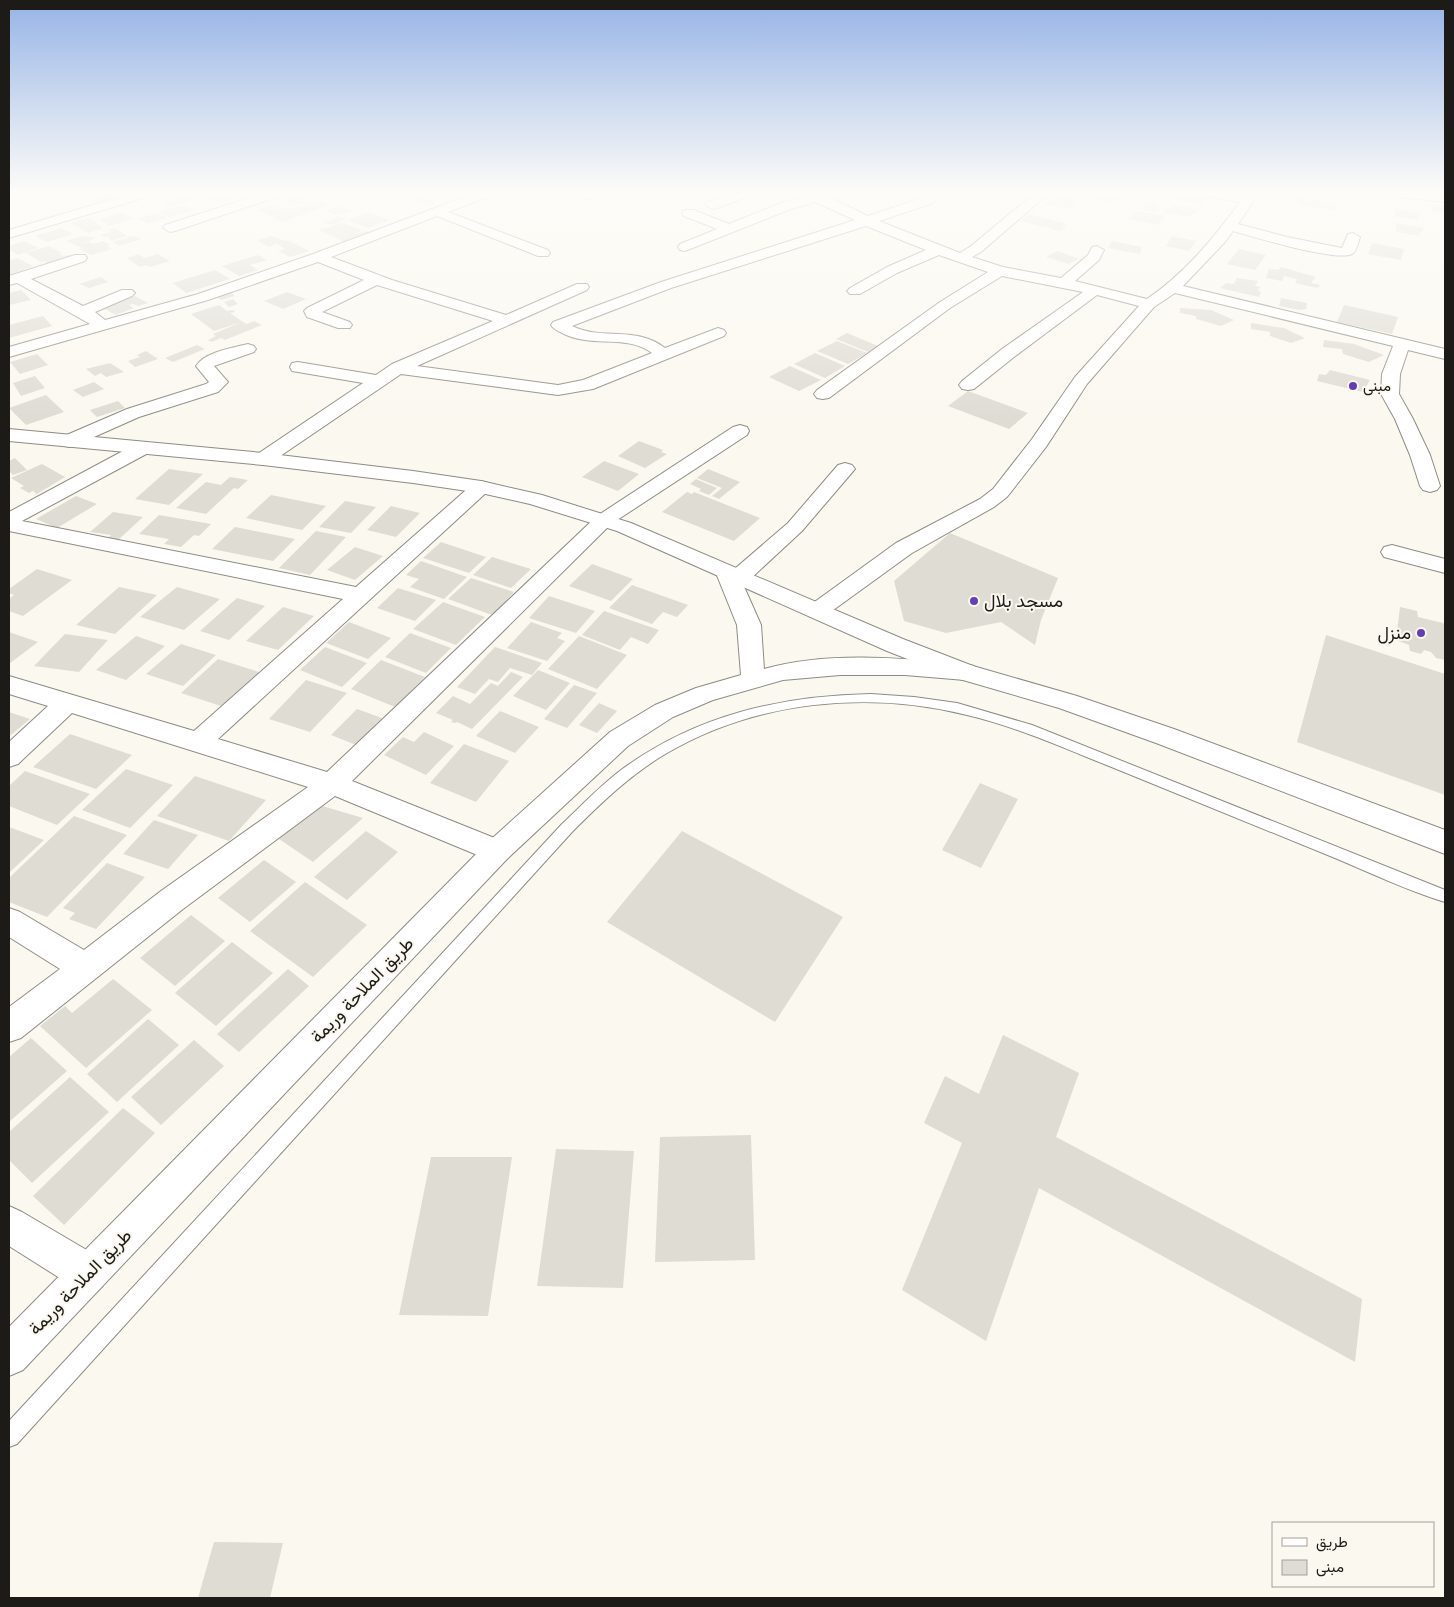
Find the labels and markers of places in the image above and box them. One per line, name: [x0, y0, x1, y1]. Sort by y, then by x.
place label: مبنى: [1363, 375, 1391, 396]
marker: مبنى: [1347, 380, 1359, 392]
place label: مسجد بلال: [984, 588, 1063, 612]
marker: مسجد بلال: [968, 595, 980, 607]
place label: منزل: [1377, 620, 1411, 644]
marker: منزل: [1415, 627, 1427, 639]

